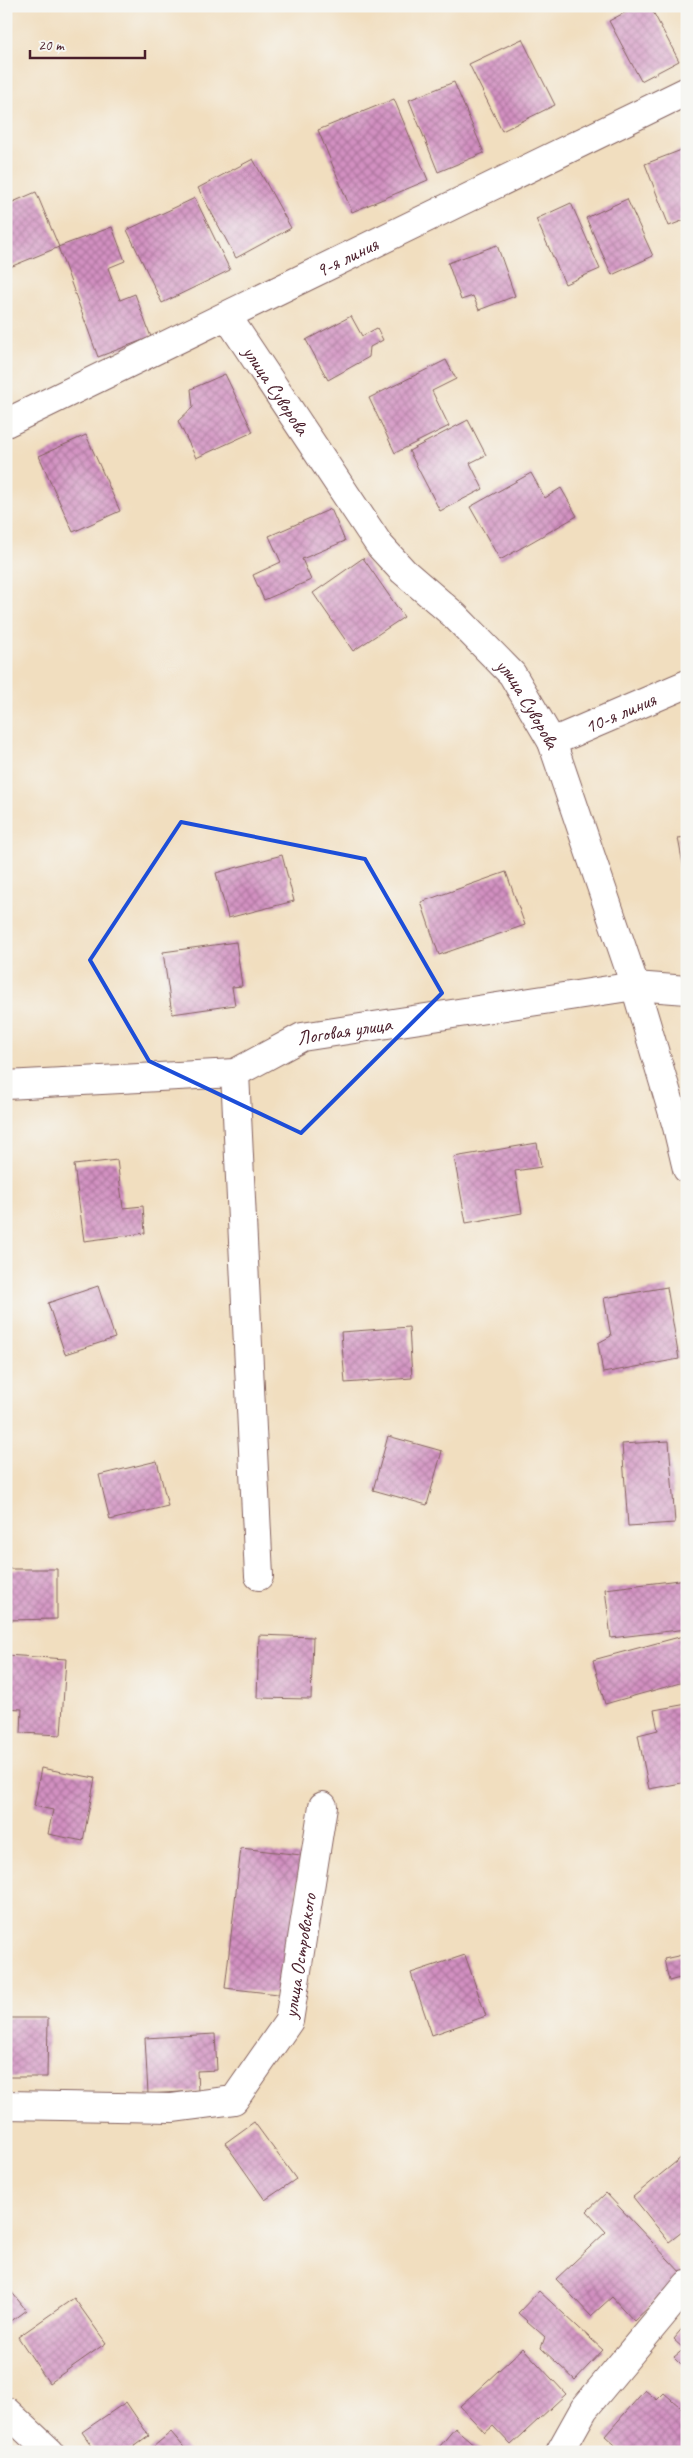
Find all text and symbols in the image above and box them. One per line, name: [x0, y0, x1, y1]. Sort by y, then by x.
scale bar: [30, 28, 145, 60]
text: 20 m: [38, 36, 65, 55]
street label: 9-я линия: [312, 231, 383, 283]
street label: улица Суворова: [237, 340, 315, 441]
street label: улица Суворова: [490, 653, 566, 753]
street label: 10-я линия: [581, 687, 660, 740]
street label: Логовая улица: [295, 1011, 394, 1051]
street label: улица Островского: [278, 1891, 322, 2021]

